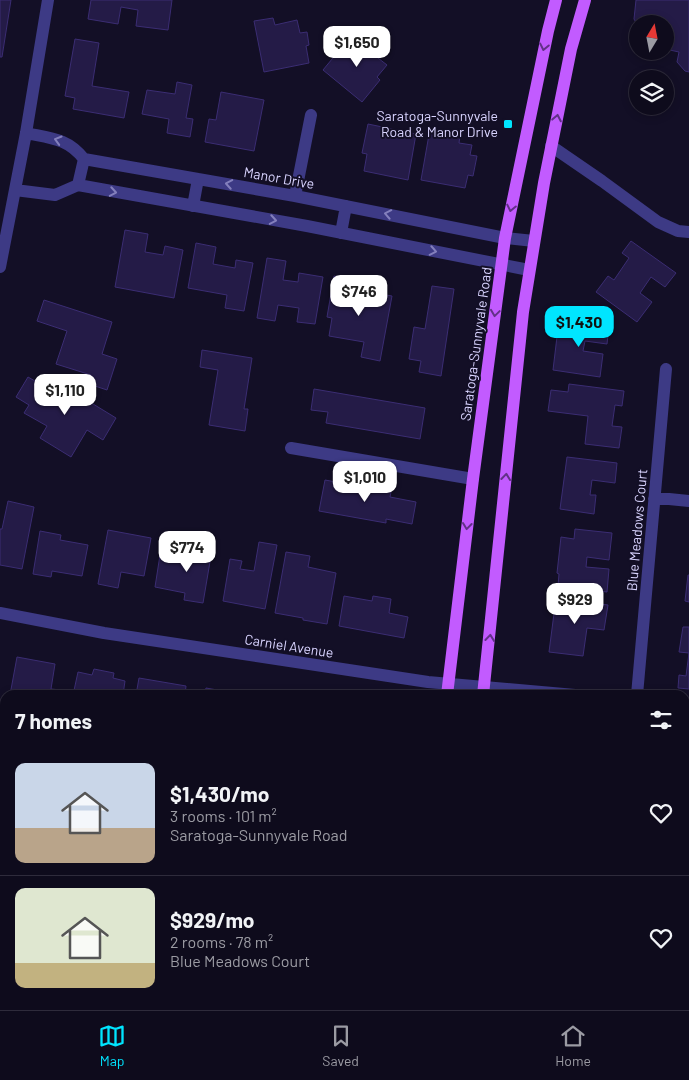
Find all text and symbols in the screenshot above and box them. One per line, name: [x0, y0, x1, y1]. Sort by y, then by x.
north arrow: [629, 15, 674, 60]
map controls: [629, 15, 674, 115]
pin: $1,650: [316, 26, 398, 68]
text: $1,650: [334, 32, 380, 51]
one-way arrow: [540, 43, 550, 52]
button: layers: [629, 70, 674, 115]
place label: Saratoga-Sunnyvale Road & Manor Drive: [376, 107, 498, 140]
one-way arrow: [551, 114, 561, 123]
marker: Saratoga-Sunnyvale Road & Manor Drive: [502, 118, 514, 130]
one-way arrow: [54, 136, 62, 146]
street label: Manor Drive: [242, 163, 316, 192]
one-way arrow: [224, 180, 233, 190]
one-way arrow: [109, 186, 118, 196]
one-way arrow: [506, 204, 517, 213]
one-way arrow: [384, 210, 393, 220]
one-way arrow: [269, 215, 278, 225]
one-way arrow: [428, 245, 437, 256]
street label: Saratoga-Sunnyvale Road: [456, 266, 495, 422]
pin: $746: [329, 274, 389, 317]
text: $746: [341, 281, 377, 300]
pin: $1,430: [538, 306, 620, 348]
one-way arrow: [490, 309, 501, 317]
text: $1,430: [556, 312, 602, 331]
pin: $1,110: [24, 374, 106, 416]
text: $1,110: [45, 380, 85, 399]
pin: $1,010: [324, 460, 406, 503]
text: $1,010: [344, 467, 386, 486]
street label: Blue Meadows Court: [623, 468, 650, 592]
one-way arrow: [500, 472, 511, 480]
one-way arrow: [462, 523, 473, 531]
pin: $774: [157, 530, 217, 573]
text: $774: [170, 537, 204, 556]
pin: $929: [545, 582, 605, 625]
text: $929: [557, 589, 593, 608]
street label: Carniel Avenue: [243, 630, 335, 661]
one-way arrow: [484, 634, 495, 642]
icon: filters: [647, 706, 675, 734]
text: 7 homes: [15, 708, 92, 733]
text: $1,430/mo: [170, 781, 270, 806]
icon: home: [55, 783, 115, 843]
icon: heart: [647, 799, 675, 827]
text: 3 rooms · 101 m²: [170, 806, 277, 825]
text: Saratoga-Sunnyvale Road: [170, 825, 348, 844]
text: $929/mo: [170, 907, 255, 932]
icon: home: [55, 908, 115, 968]
icon: heart: [647, 924, 675, 952]
text: 2 rooms · 78 m²: [170, 932, 273, 951]
text: Blue Meadows Court: [170, 951, 310, 970]
tab: Map: [98, 1022, 126, 1069]
tab: Saved: [322, 1022, 359, 1069]
tab: Home: [555, 1022, 591, 1069]

